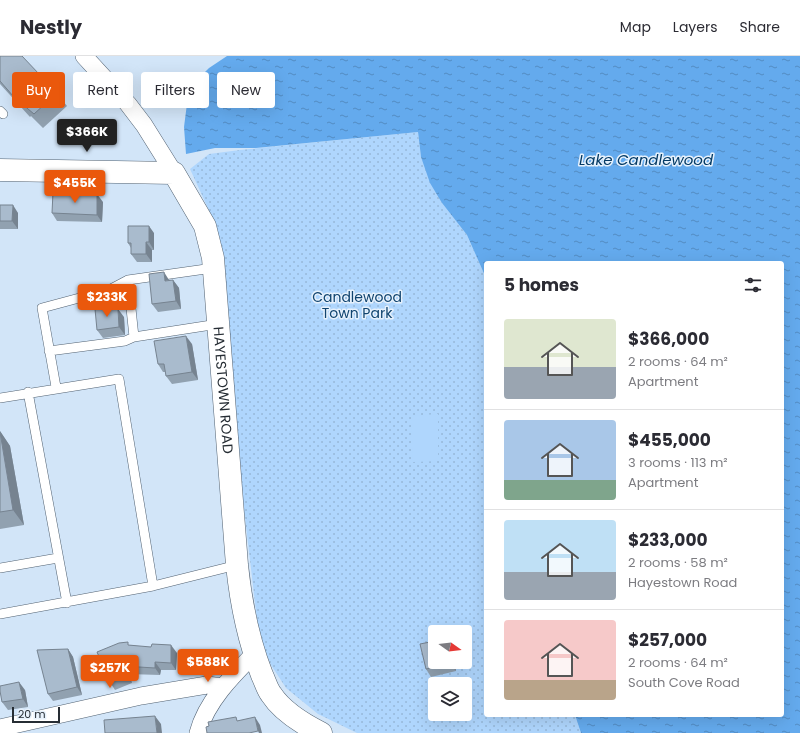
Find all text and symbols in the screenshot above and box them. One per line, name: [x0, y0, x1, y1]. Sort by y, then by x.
text: Nestly: [20, 14, 82, 41]
text: Map: [620, 17, 651, 37]
text: Layers: [673, 17, 717, 37]
text: Share: [739, 17, 780, 37]
chip: Buy: [12, 72, 65, 108]
chip: Rent: [73, 72, 133, 108]
chip: Filters: [141, 72, 209, 108]
chip: New: [217, 72, 275, 108]
pin: $366K: [59, 119, 115, 153]
text: $366K: [66, 122, 108, 141]
water label: Lake Candlewood: [579, 149, 714, 170]
pin: $455K: [47, 170, 103, 204]
text: $455K: [53, 173, 97, 192]
text: 5 homes: [504, 273, 579, 297]
icon: filters: [742, 274, 764, 296]
pin: $233K: [79, 284, 135, 318]
text: $233K: [87, 287, 127, 306]
park label: Candlewood Town Park: [312, 287, 402, 323]
street label: HAYESTOWN ROAD: [208, 326, 238, 455]
text: $366,000: [628, 327, 709, 351]
icon: home: [536, 335, 584, 383]
text: 2 rooms · 64 m²: [628, 352, 728, 371]
text: Apartment: [628, 372, 698, 391]
text: $455,000: [628, 428, 711, 452]
icon: home: [536, 436, 584, 484]
text: 3 rooms · 113 m²: [628, 453, 728, 472]
text: Apartment: [628, 473, 698, 492]
text: $233,000: [628, 528, 708, 552]
icon: home: [536, 536, 584, 584]
text: 2 rooms · 58 m²: [628, 553, 728, 572]
text: Hayestown Road: [628, 573, 737, 592]
north arrow: [428, 625, 472, 669]
map controls: [428, 625, 472, 721]
text: $257,000: [628, 628, 707, 652]
icon: home: [536, 636, 584, 684]
pin: $588K: [180, 649, 236, 683]
text: $588K: [187, 652, 229, 671]
text: 2 rooms · 64 m²: [628, 653, 728, 672]
pin: $257K: [82, 655, 138, 689]
text: $257K: [90, 658, 130, 677]
text: South Cove Road: [628, 673, 740, 692]
button: layers: [428, 677, 472, 721]
scale bar: [12, 705, 60, 724]
text: 20 m: [18, 706, 46, 722]

